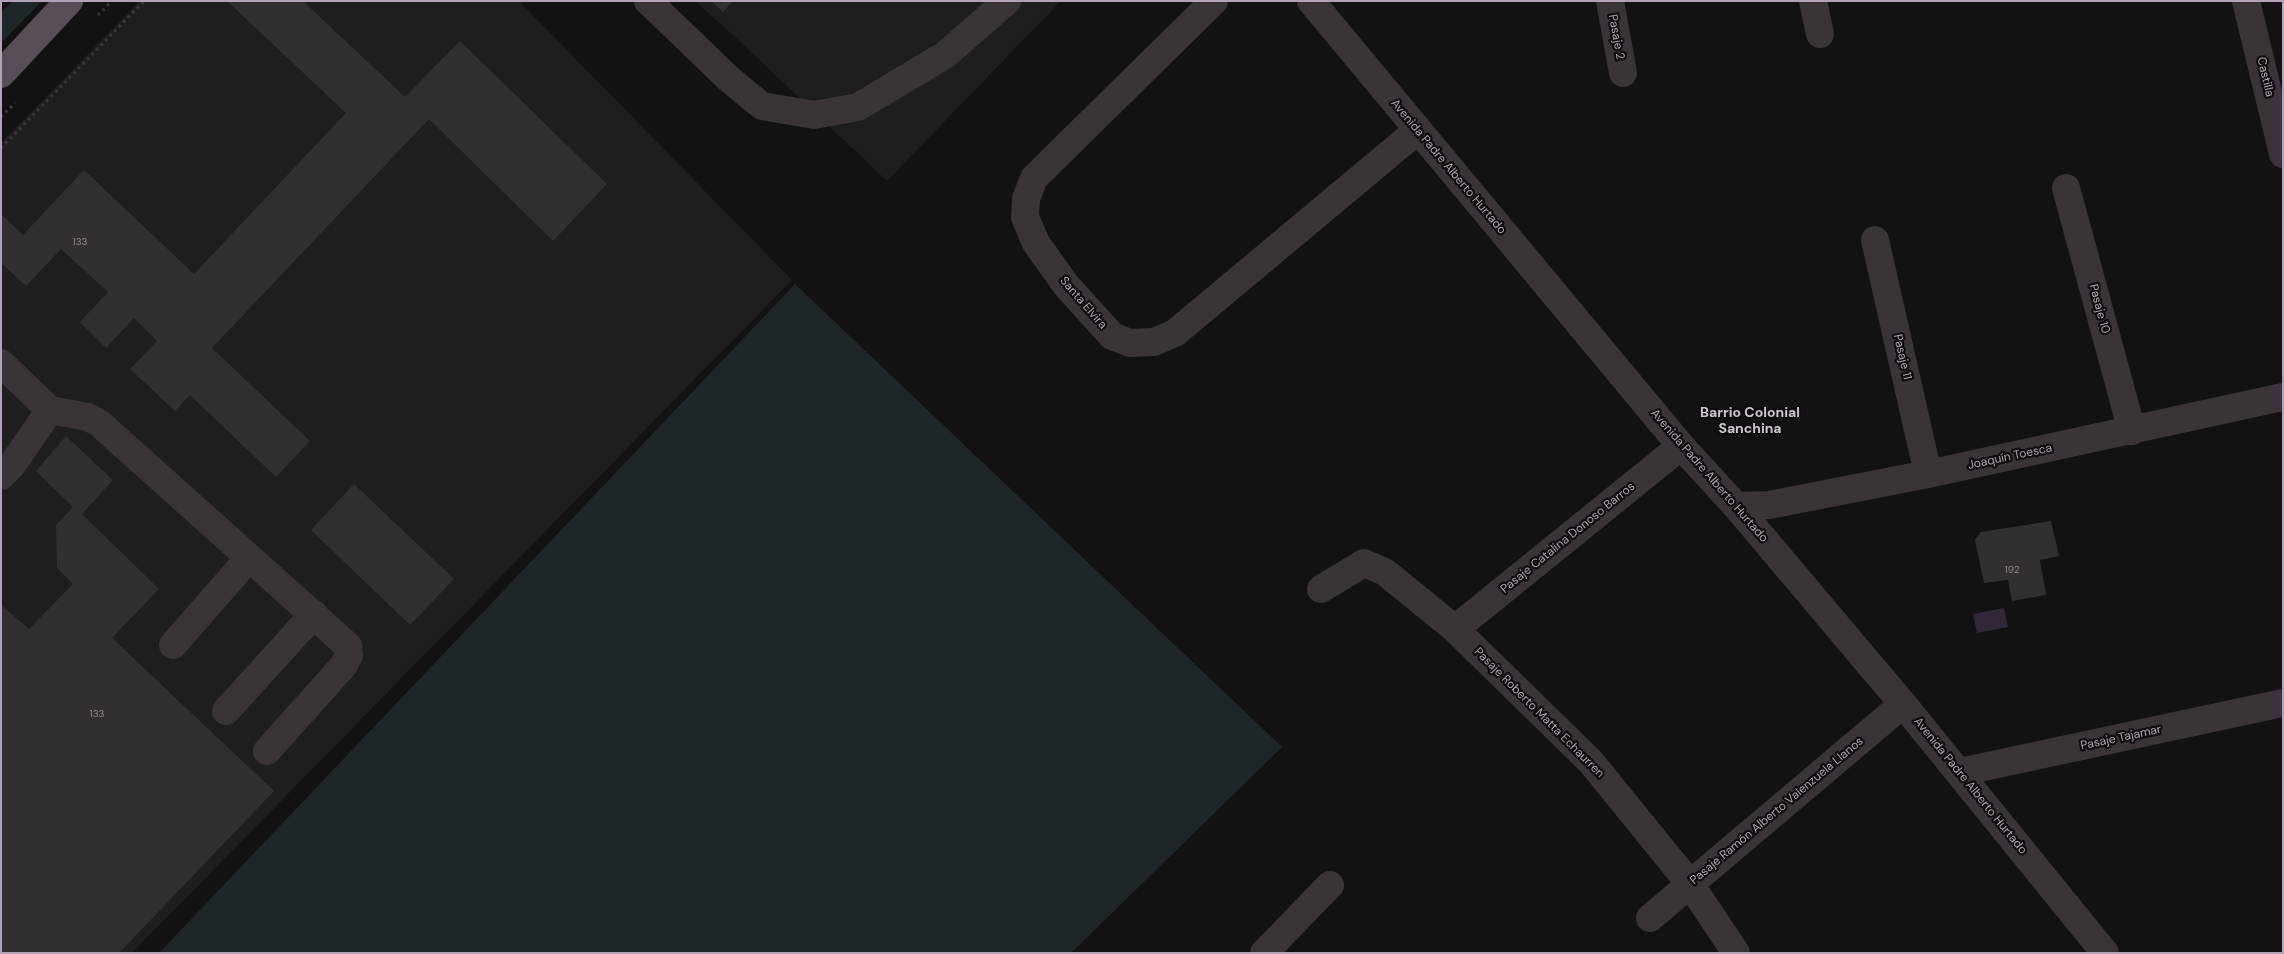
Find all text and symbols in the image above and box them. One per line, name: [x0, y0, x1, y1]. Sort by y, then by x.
street label: Pasaje 2: [1605, 13, 1627, 61]
street label: Castilla: [2253, 56, 2277, 98]
street label: Avenida Padre Alberto Hurtado: [1387, 97, 1509, 237]
house number: 133: [73, 236, 87, 248]
street label: Santa Elvira: [1056, 274, 1110, 332]
street label: Pasaje 10: [2085, 283, 2113, 335]
street label: Pasaje 11: [1890, 333, 1914, 381]
district label: Barrio Colonial Sanchina: [1700, 405, 1800, 438]
street label: Avenida Padre Alberto Hurtado: [1647, 406, 1771, 546]
street label: Joaquín Toesca: [1967, 441, 2053, 473]
street label: Pasaje Catalina Donoso Barros: [1498, 479, 1638, 597]
house number: 192: [2005, 564, 2019, 576]
street label: Pasaje Roberto Matta Echaurren: [1471, 645, 1607, 781]
house number: 133: [90, 708, 104, 720]
street label: Avenida Padre Alberto Hurtado: [1910, 715, 2030, 857]
street label: Pasaje Tajamar: [2079, 722, 2163, 754]
street label: Pasaje Ramón Alberto Valenzuela Llanos: [1687, 734, 1867, 888]

